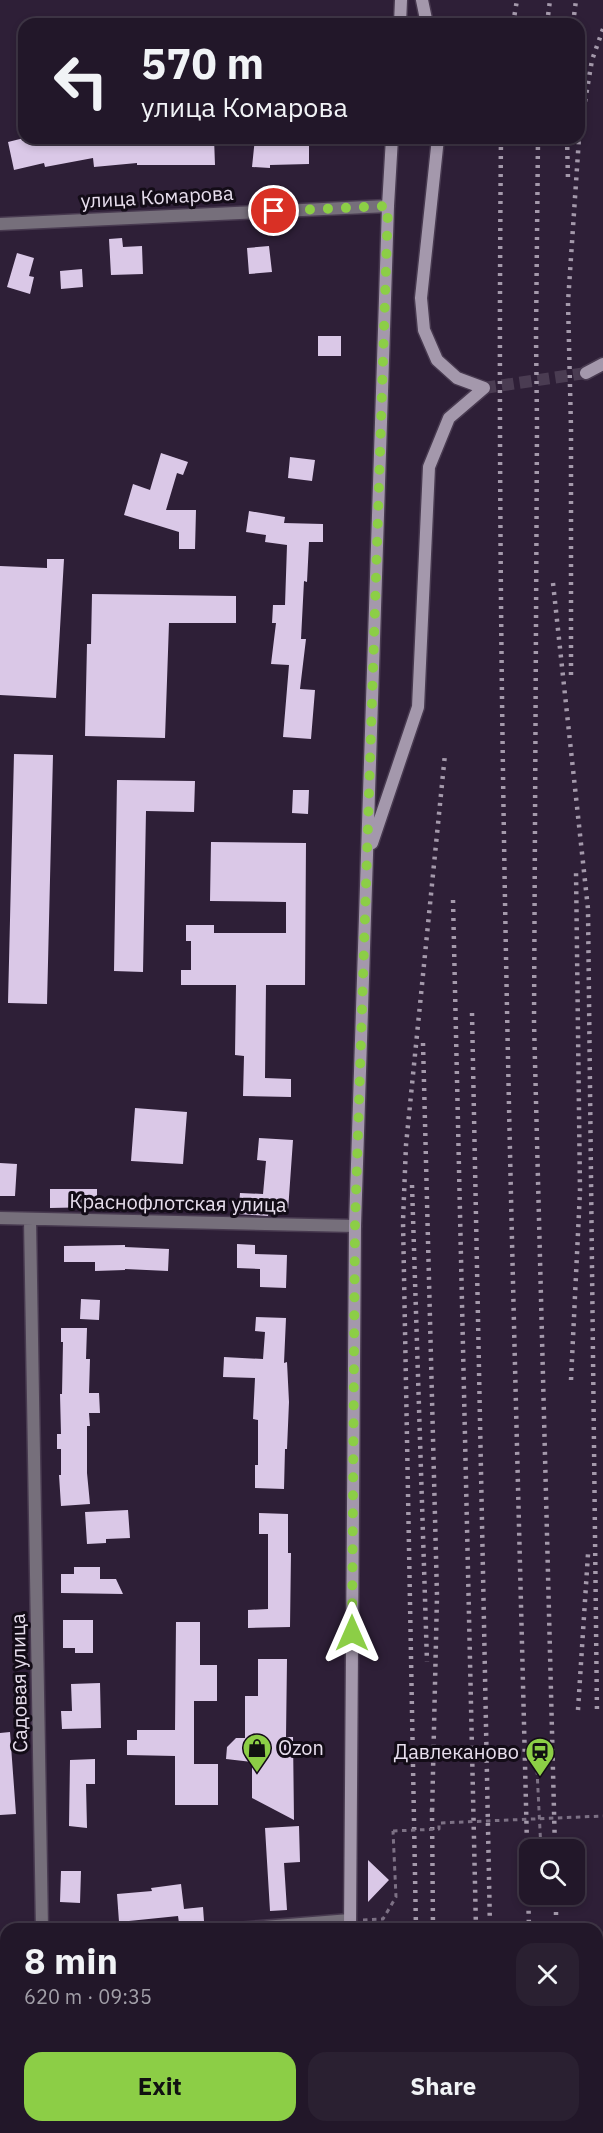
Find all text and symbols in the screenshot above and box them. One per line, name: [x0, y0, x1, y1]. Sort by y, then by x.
text: 570 m: [141, 36, 264, 91]
icon: left: [42, 42, 120, 120]
text: улица Комарова: [141, 89, 348, 124]
street label: улица Комарова: [80, 179, 234, 214]
pin: [248, 185, 299, 236]
icon: arrive: [257, 194, 290, 227]
street label: Краснофлотская улица: [69, 1187, 287, 1218]
position arrow: [320, 1601, 384, 1665]
street label: Садовая улица: [4, 1613, 33, 1753]
shop icon: Ozon: [241, 1732, 273, 1774]
place label: Ozon: [278, 1734, 324, 1761]
station icon: Давлеканово: [524, 1736, 556, 1778]
place label: Давлеканово: [394, 1738, 519, 1765]
map controls: [519, 1839, 585, 1905]
button: search: [519, 1839, 585, 1905]
text: 8 min: [24, 1937, 118, 1984]
button: close: [516, 1943, 579, 2006]
text: 620 m · 09:35: [24, 1983, 152, 2010]
button: Exit: [24, 2052, 296, 2121]
button: Share: [308, 2052, 579, 2121]

